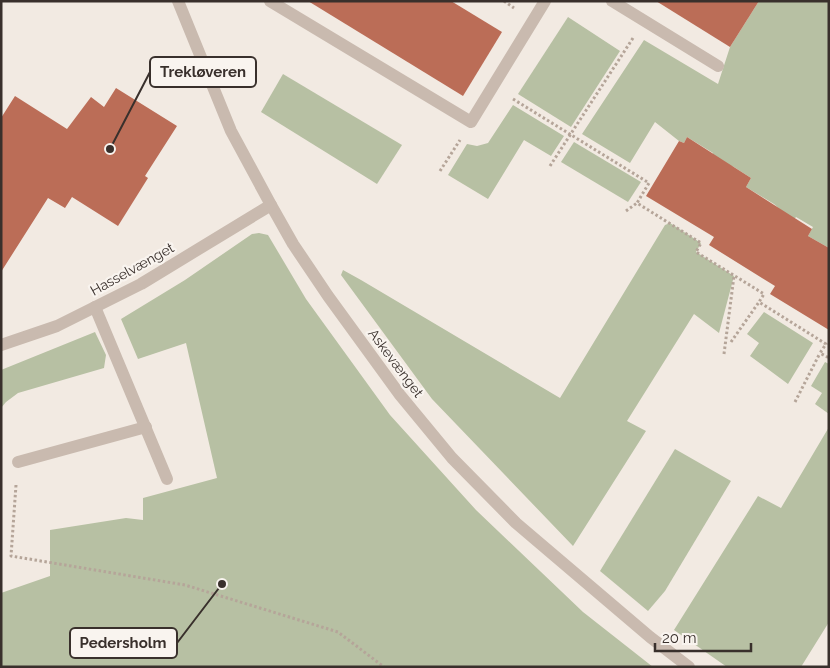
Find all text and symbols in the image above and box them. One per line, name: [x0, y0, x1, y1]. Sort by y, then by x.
callout: Trekløveren: [150, 57, 256, 87]
text: Trekløveren: [160, 63, 246, 81]
street label: Hasselvænget: [87, 239, 177, 299]
street label: Askevænget: [365, 326, 427, 400]
scale bar: [655, 620, 751, 652]
callout: Pedersholm: [70, 628, 177, 658]
text: 20 m: [662, 629, 697, 647]
text: Pedersholm: [80, 634, 166, 652]

